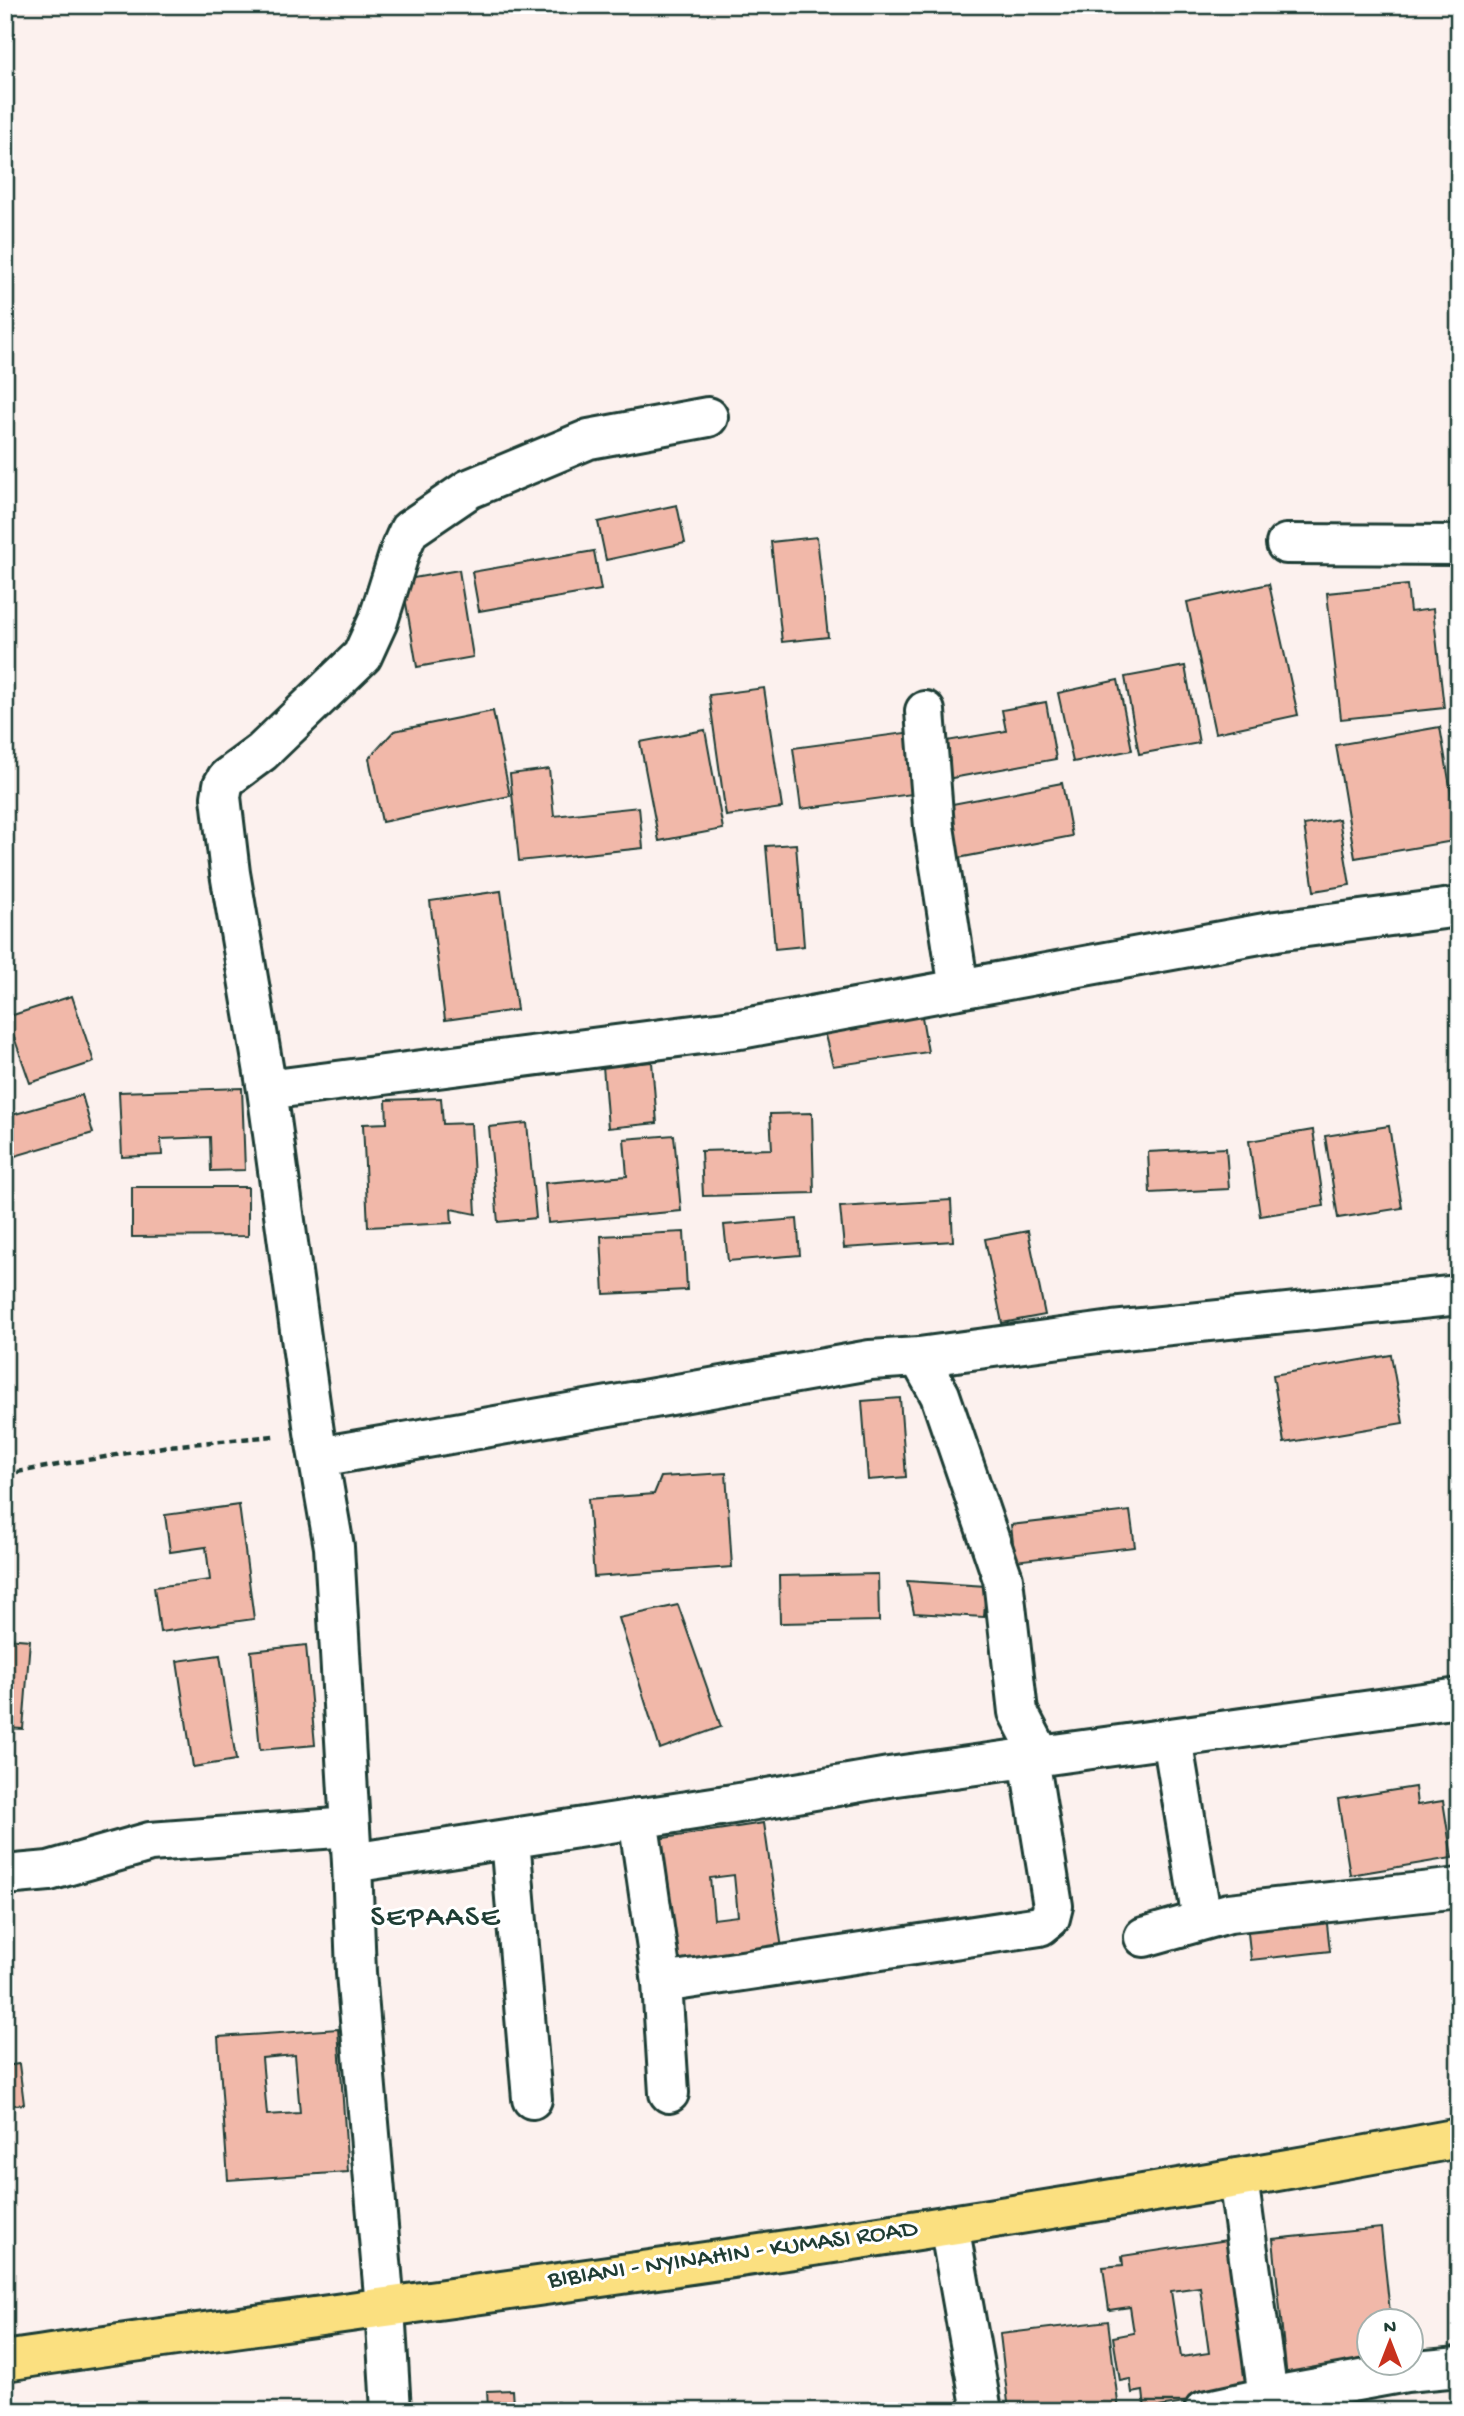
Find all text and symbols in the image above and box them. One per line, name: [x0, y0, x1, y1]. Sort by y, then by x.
district label: SEPAASE: [370, 1902, 502, 1937]
street label: BIBIANI - NYINAHIN - KUMASI ROAD: [545, 2215, 920, 2297]
north arrow: [1356, 2308, 1426, 2378]
text: N: [1384, 2317, 1396, 2340]

